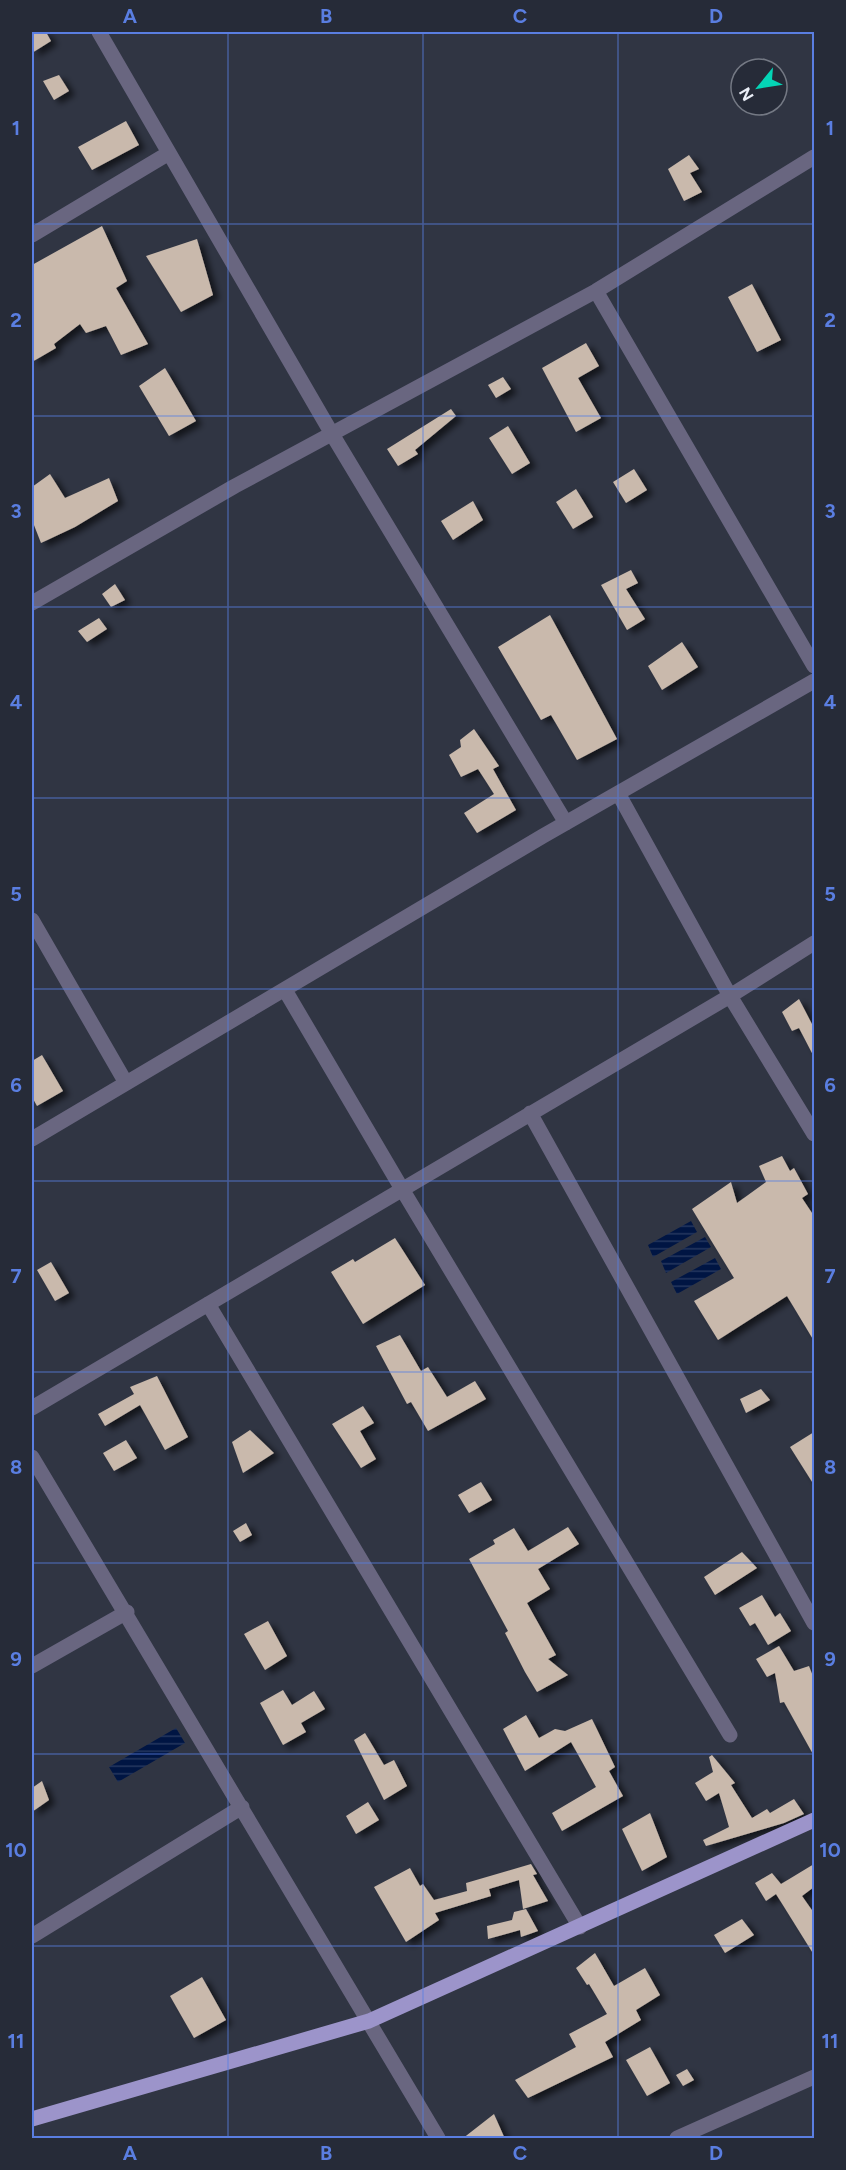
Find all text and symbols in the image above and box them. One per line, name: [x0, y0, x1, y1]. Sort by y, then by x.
text: A: [123, 4, 138, 28]
text: B: [320, 4, 332, 28]
text: C: [513, 4, 527, 28]
text: D: [709, 4, 723, 28]
north arrow: [729, 57, 789, 117]
text: N: [735, 84, 758, 104]
text: 1: [12, 116, 20, 140]
text: 1: [826, 116, 834, 140]
text: 2: [10, 308, 22, 332]
text: 2: [824, 308, 836, 332]
text: 3: [10, 499, 22, 523]
text: 3: [824, 499, 836, 523]
text: 4: [10, 690, 23, 714]
text: 4: [824, 690, 837, 714]
text: 5: [10, 882, 22, 906]
text: 5: [824, 882, 836, 906]
text: 6: [10, 1073, 22, 1097]
text: 6: [824, 1073, 836, 1097]
text: 7: [10, 1264, 22, 1288]
text: 7: [824, 1264, 836, 1288]
text: 8: [10, 1455, 22, 1479]
text: 8: [824, 1455, 836, 1479]
text: 9: [10, 1647, 22, 1671]
text: 9: [824, 1647, 836, 1671]
text: 10: [5, 1838, 27, 1862]
text: 10: [819, 1838, 841, 1862]
text: 11: [8, 2029, 24, 2053]
text: 11: [822, 2029, 838, 2053]
text: A: [123, 2141, 138, 2165]
text: B: [320, 2141, 332, 2165]
text: C: [513, 2141, 527, 2165]
text: D: [709, 2141, 723, 2165]

